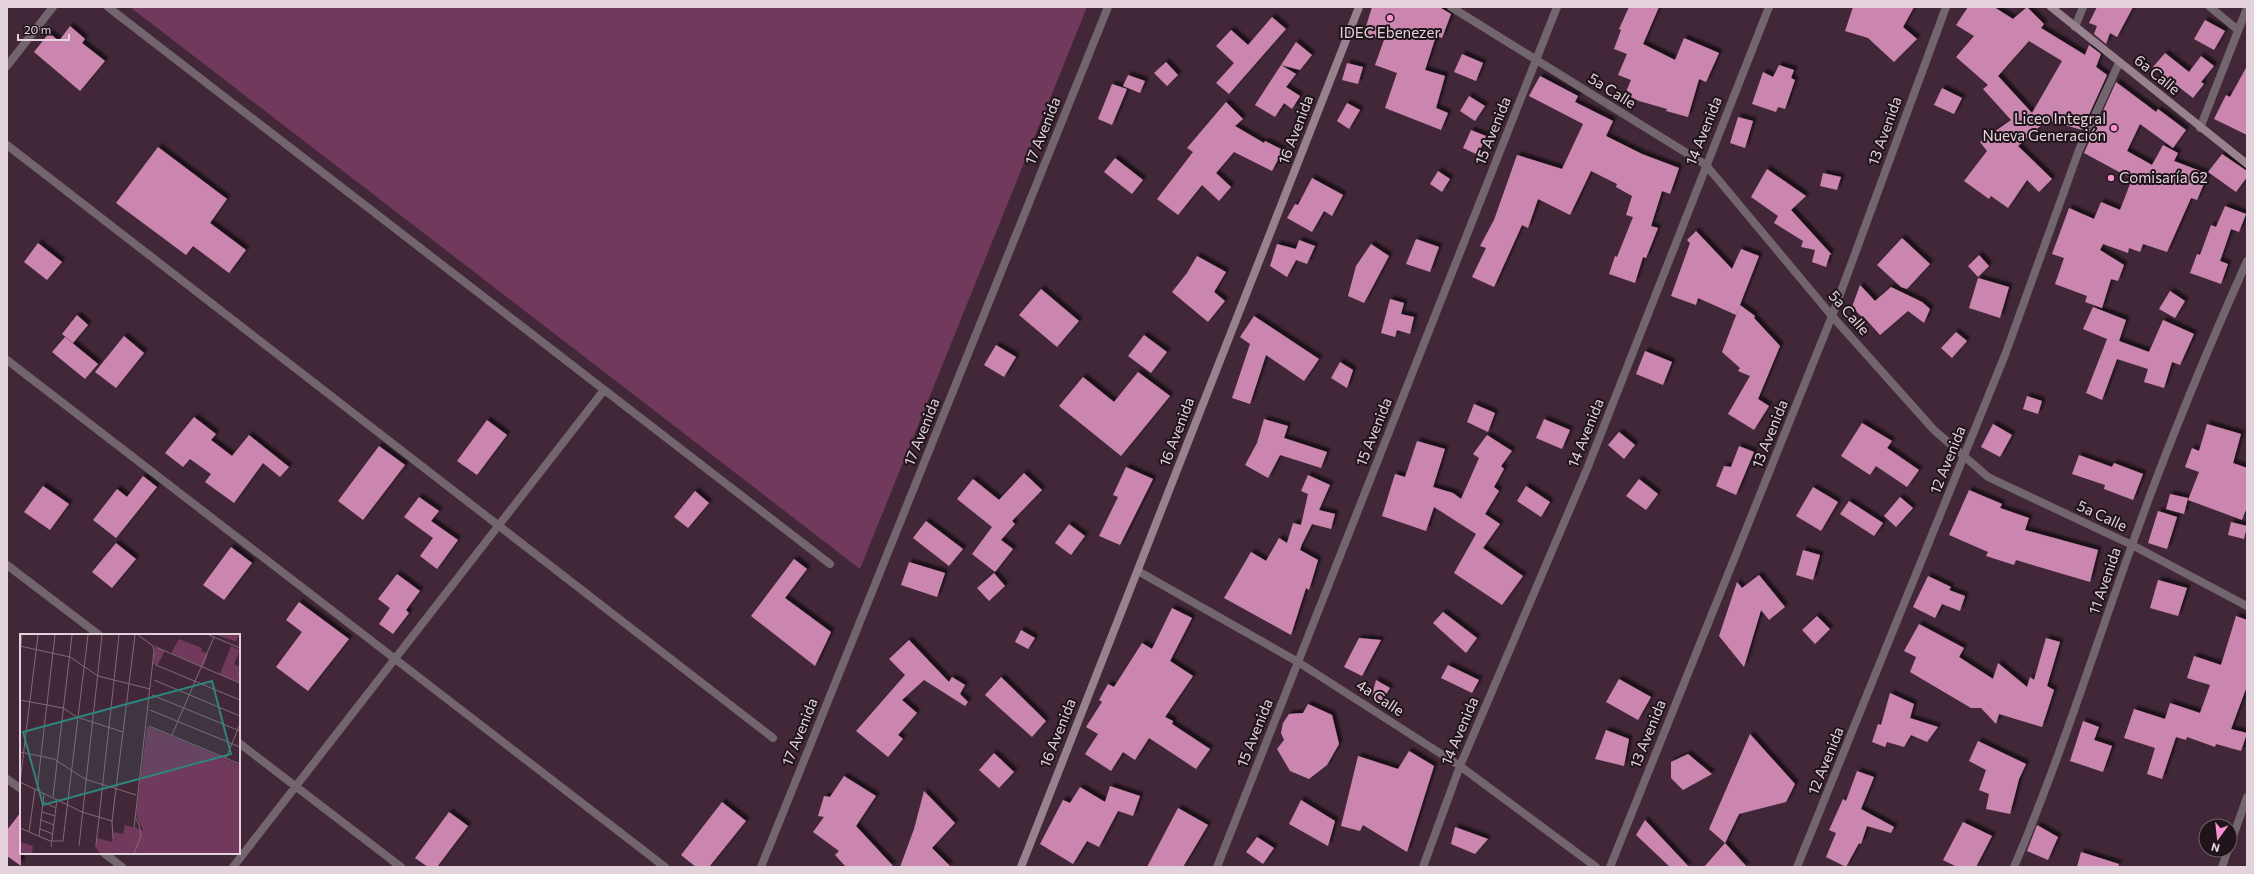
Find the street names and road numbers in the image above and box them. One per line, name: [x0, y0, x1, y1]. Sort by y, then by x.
street label: 6a Calle: [2131, 50, 2184, 98]
street label: 5a Calle: [1585, 68, 1640, 112]
street label: 16 Avenida: [1274, 93, 1316, 167]
street label: 17 Avenida: [1020, 94, 1064, 167]
street label: 15 Avenida: [1470, 94, 1514, 167]
street label: 14 Avenida: [1681, 94, 1725, 168]
street label: 13 Avenida: [1863, 94, 1905, 168]
street label: 5a Calle: [1826, 286, 1874, 338]
street label: 17 Avenida: [899, 395, 943, 468]
street label: 16 Avenida: [1155, 395, 1197, 469]
street label: 15 Avenida: [1351, 395, 1395, 468]
street label: 14 Avenida: [1563, 396, 1607, 470]
street label: 13 Avenida: [1747, 397, 1791, 470]
street label: 12 Avenida: [1925, 423, 1969, 496]
street label: 5a Calle: [2075, 496, 2130, 534]
street label: 11 Avenida: [2084, 545, 2124, 617]
street label: 4a Calle: [1353, 675, 1408, 719]
street label: 14 Avenida: [1437, 694, 1482, 767]
street label: 17 Avenida: [777, 695, 821, 768]
street label: 16 Avenida: [1035, 696, 1079, 770]
street label: 15 Avenida: [1232, 696, 1276, 769]
street label: 13 Avenida: [1625, 697, 1669, 770]
street label: 12 Avenida: [1803, 724, 1847, 797]

